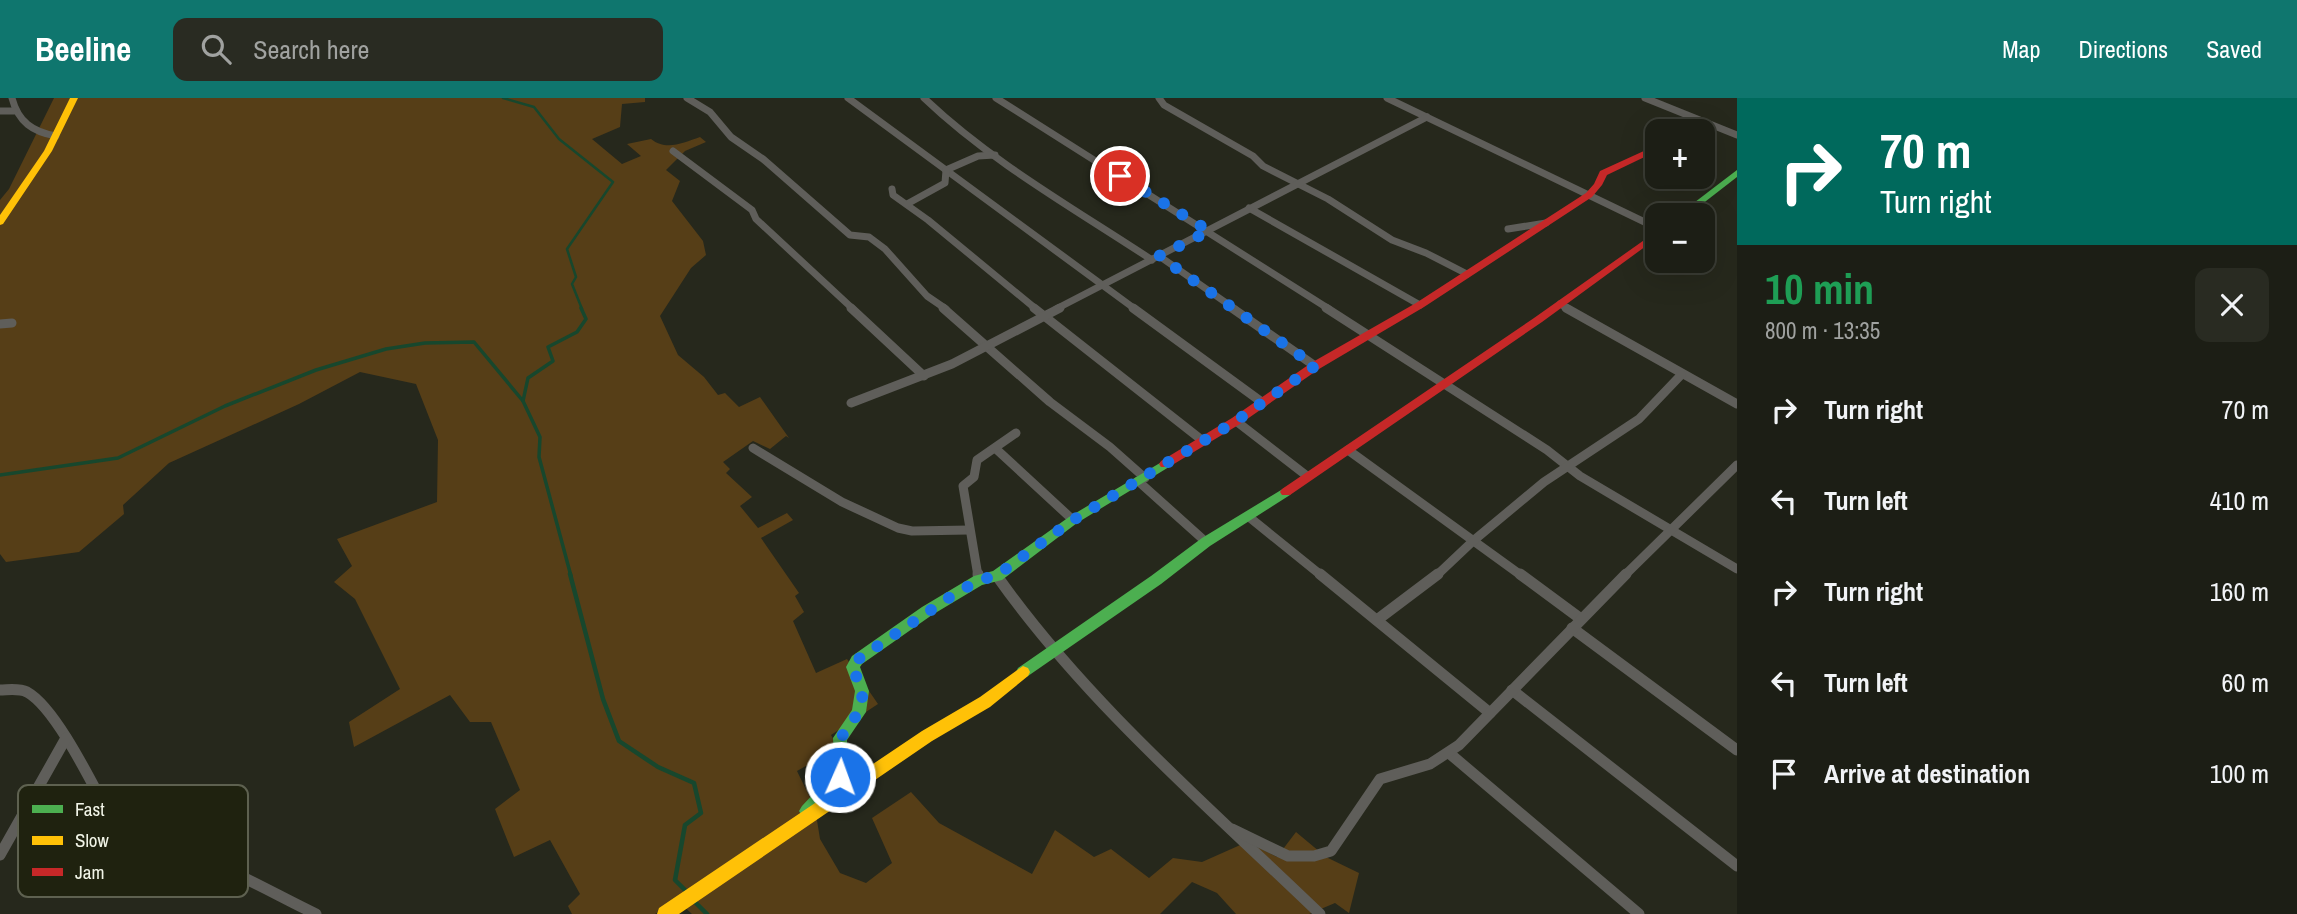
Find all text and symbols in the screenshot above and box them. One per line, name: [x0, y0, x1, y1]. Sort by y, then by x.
search box: [173, 18, 663, 81]
text: Beeline: [35, 27, 131, 71]
icon: search: [197, 30, 235, 68]
text: Search here: [253, 32, 369, 67]
text: Map: [2002, 33, 2040, 65]
text: Directions: [2078, 33, 2168, 65]
text: Saved: [2206, 33, 2262, 65]
text: 70 m: [1880, 117, 1972, 183]
map controls: [1645, 119, 1715, 273]
button: +: [1645, 119, 1715, 189]
icon: right: [1765, 126, 1856, 217]
pin: [1090, 146, 1150, 206]
icon: arrive: [1101, 157, 1139, 195]
text: Turn right: [1880, 180, 1992, 223]
button: −: [1645, 203, 1715, 273]
text: 10 min: [1765, 261, 1874, 317]
button: close: [2195, 268, 2269, 342]
text: 800 m · 13:35: [1765, 315, 1880, 346]
icon: right: [1765, 391, 1803, 429]
text: Turn right: [1824, 392, 1923, 427]
text: 70 m: [2222, 392, 2269, 427]
icon: left: [1765, 482, 1803, 520]
text: Turn left: [1824, 483, 1908, 518]
text: 410 m: [2210, 483, 2269, 518]
icon: right: [1765, 573, 1803, 611]
text: Turn right: [1824, 574, 1923, 609]
text: 160 m: [2210, 574, 2269, 609]
icon: left: [1765, 664, 1803, 702]
text: Turn left: [1824, 665, 1908, 700]
text: 60 m: [2222, 665, 2269, 700]
position arrow: [803, 740, 877, 814]
icon: arrive: [1765, 755, 1803, 793]
text: Arrive at destination: [1824, 756, 2030, 791]
text: 100 m: [2210, 756, 2269, 791]
legend: [18, 785, 248, 897]
text: Fast: [75, 796, 105, 822]
text: Slow: [75, 827, 110, 853]
text: Jam: [75, 859, 104, 885]

